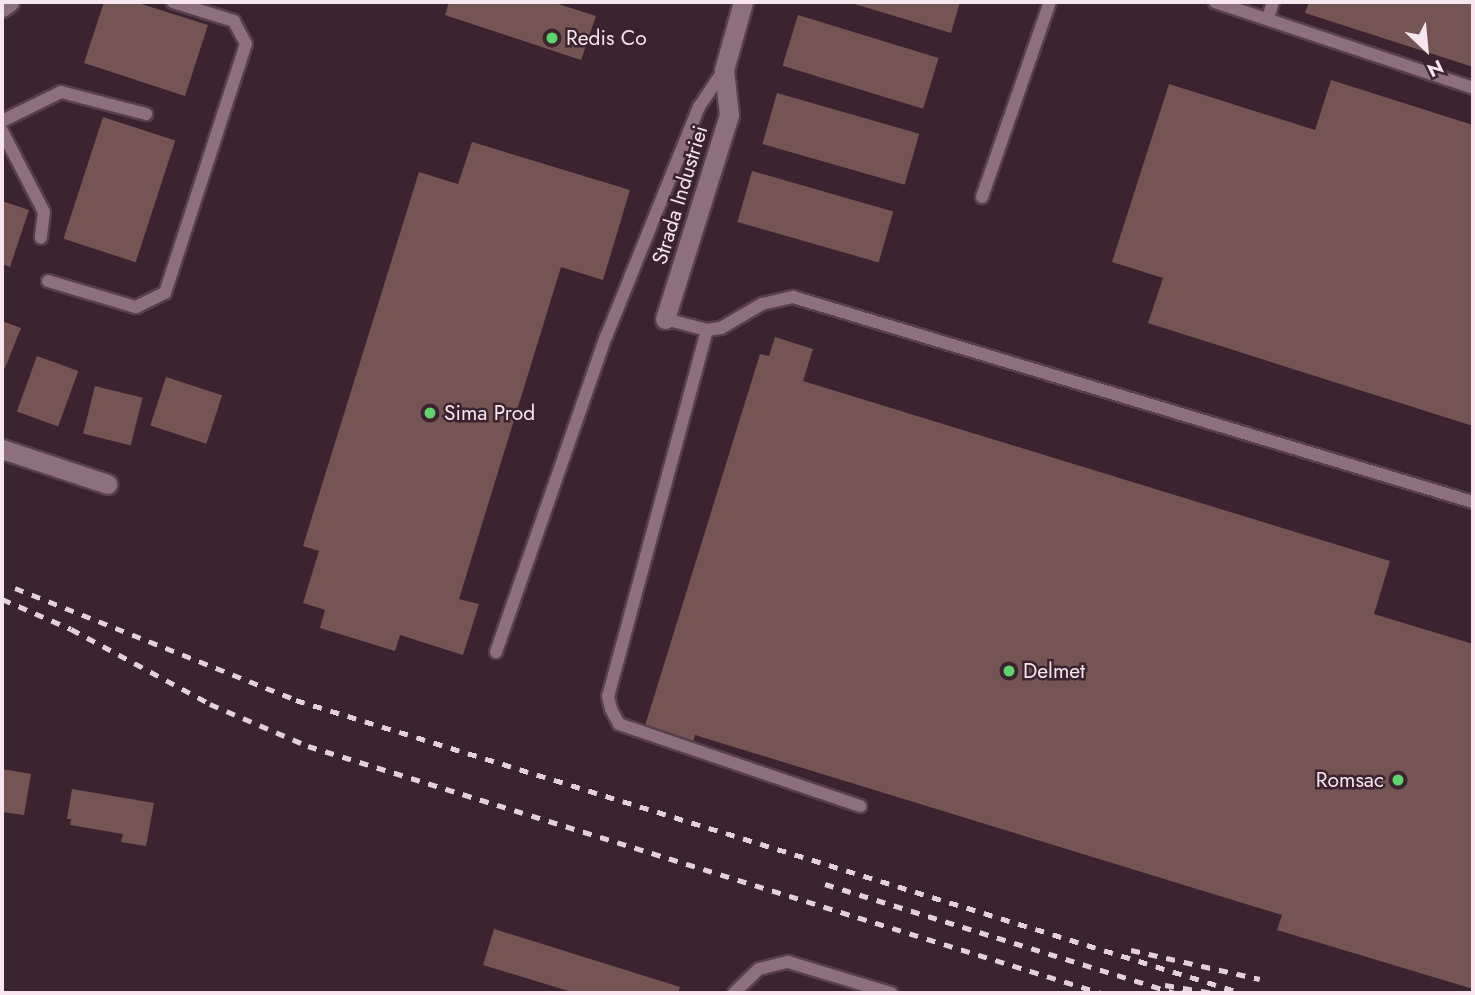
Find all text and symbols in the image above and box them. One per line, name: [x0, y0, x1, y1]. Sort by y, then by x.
north arrow: [1391, 14, 1461, 84]
place label: Redis Co: [566, 25, 647, 51]
marker: Redis Co: [544, 30, 560, 46]
text: N: [1423, 53, 1448, 84]
street label: Strada Industriei: [647, 123, 713, 267]
place label: Sima Prod: [444, 400, 535, 426]
marker: Sima Prod: [422, 405, 438, 421]
place label: Delmet: [1023, 658, 1085, 684]
marker: Delmet: [1001, 663, 1017, 679]
place label: Romsac: [1316, 767, 1384, 793]
marker: Romsac: [1390, 772, 1406, 788]

